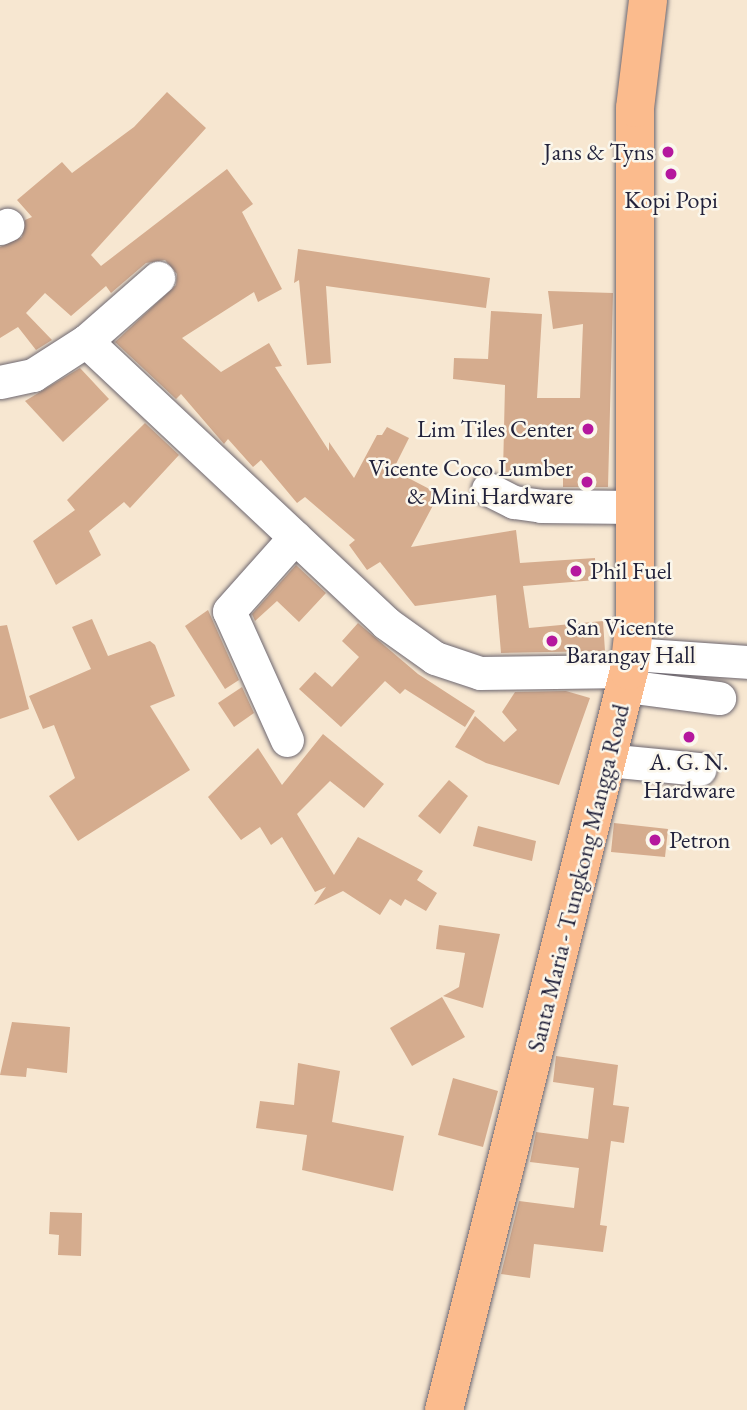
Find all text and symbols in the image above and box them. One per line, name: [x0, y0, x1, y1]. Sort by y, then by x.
place label: Jans & Tyns: [543, 138, 654, 166]
marker: Jans & Tyns: [660, 144, 676, 160]
marker: Kopi Popi: [663, 166, 679, 182]
place label: Kopi Popi: [624, 186, 718, 214]
place label: Lim Tiles Center: [417, 415, 574, 443]
marker: Lim Tiles Center: [580, 421, 596, 437]
place label: Vicente Coco Lumber & Mini Hardware: [368, 454, 573, 510]
marker: Vicente Coco Lumber & Mini Hardware: [579, 474, 595, 490]
place label: Phil Fuel: [590, 557, 672, 585]
marker: Phil Fuel: [568, 563, 584, 579]
place label: San Vicente Barangay Hall: [566, 613, 696, 669]
marker: San Vicente Barangay Hall: [544, 633, 560, 649]
street label: Santa Maria - Tungkong Mangga Road: [521, 701, 635, 1055]
marker: A. G. N. Hardware: [681, 729, 697, 745]
place label: A. G. N. Hardware: [643, 748, 735, 804]
place label: Petron: [669, 826, 731, 854]
marker: Petron: [647, 832, 663, 848]

